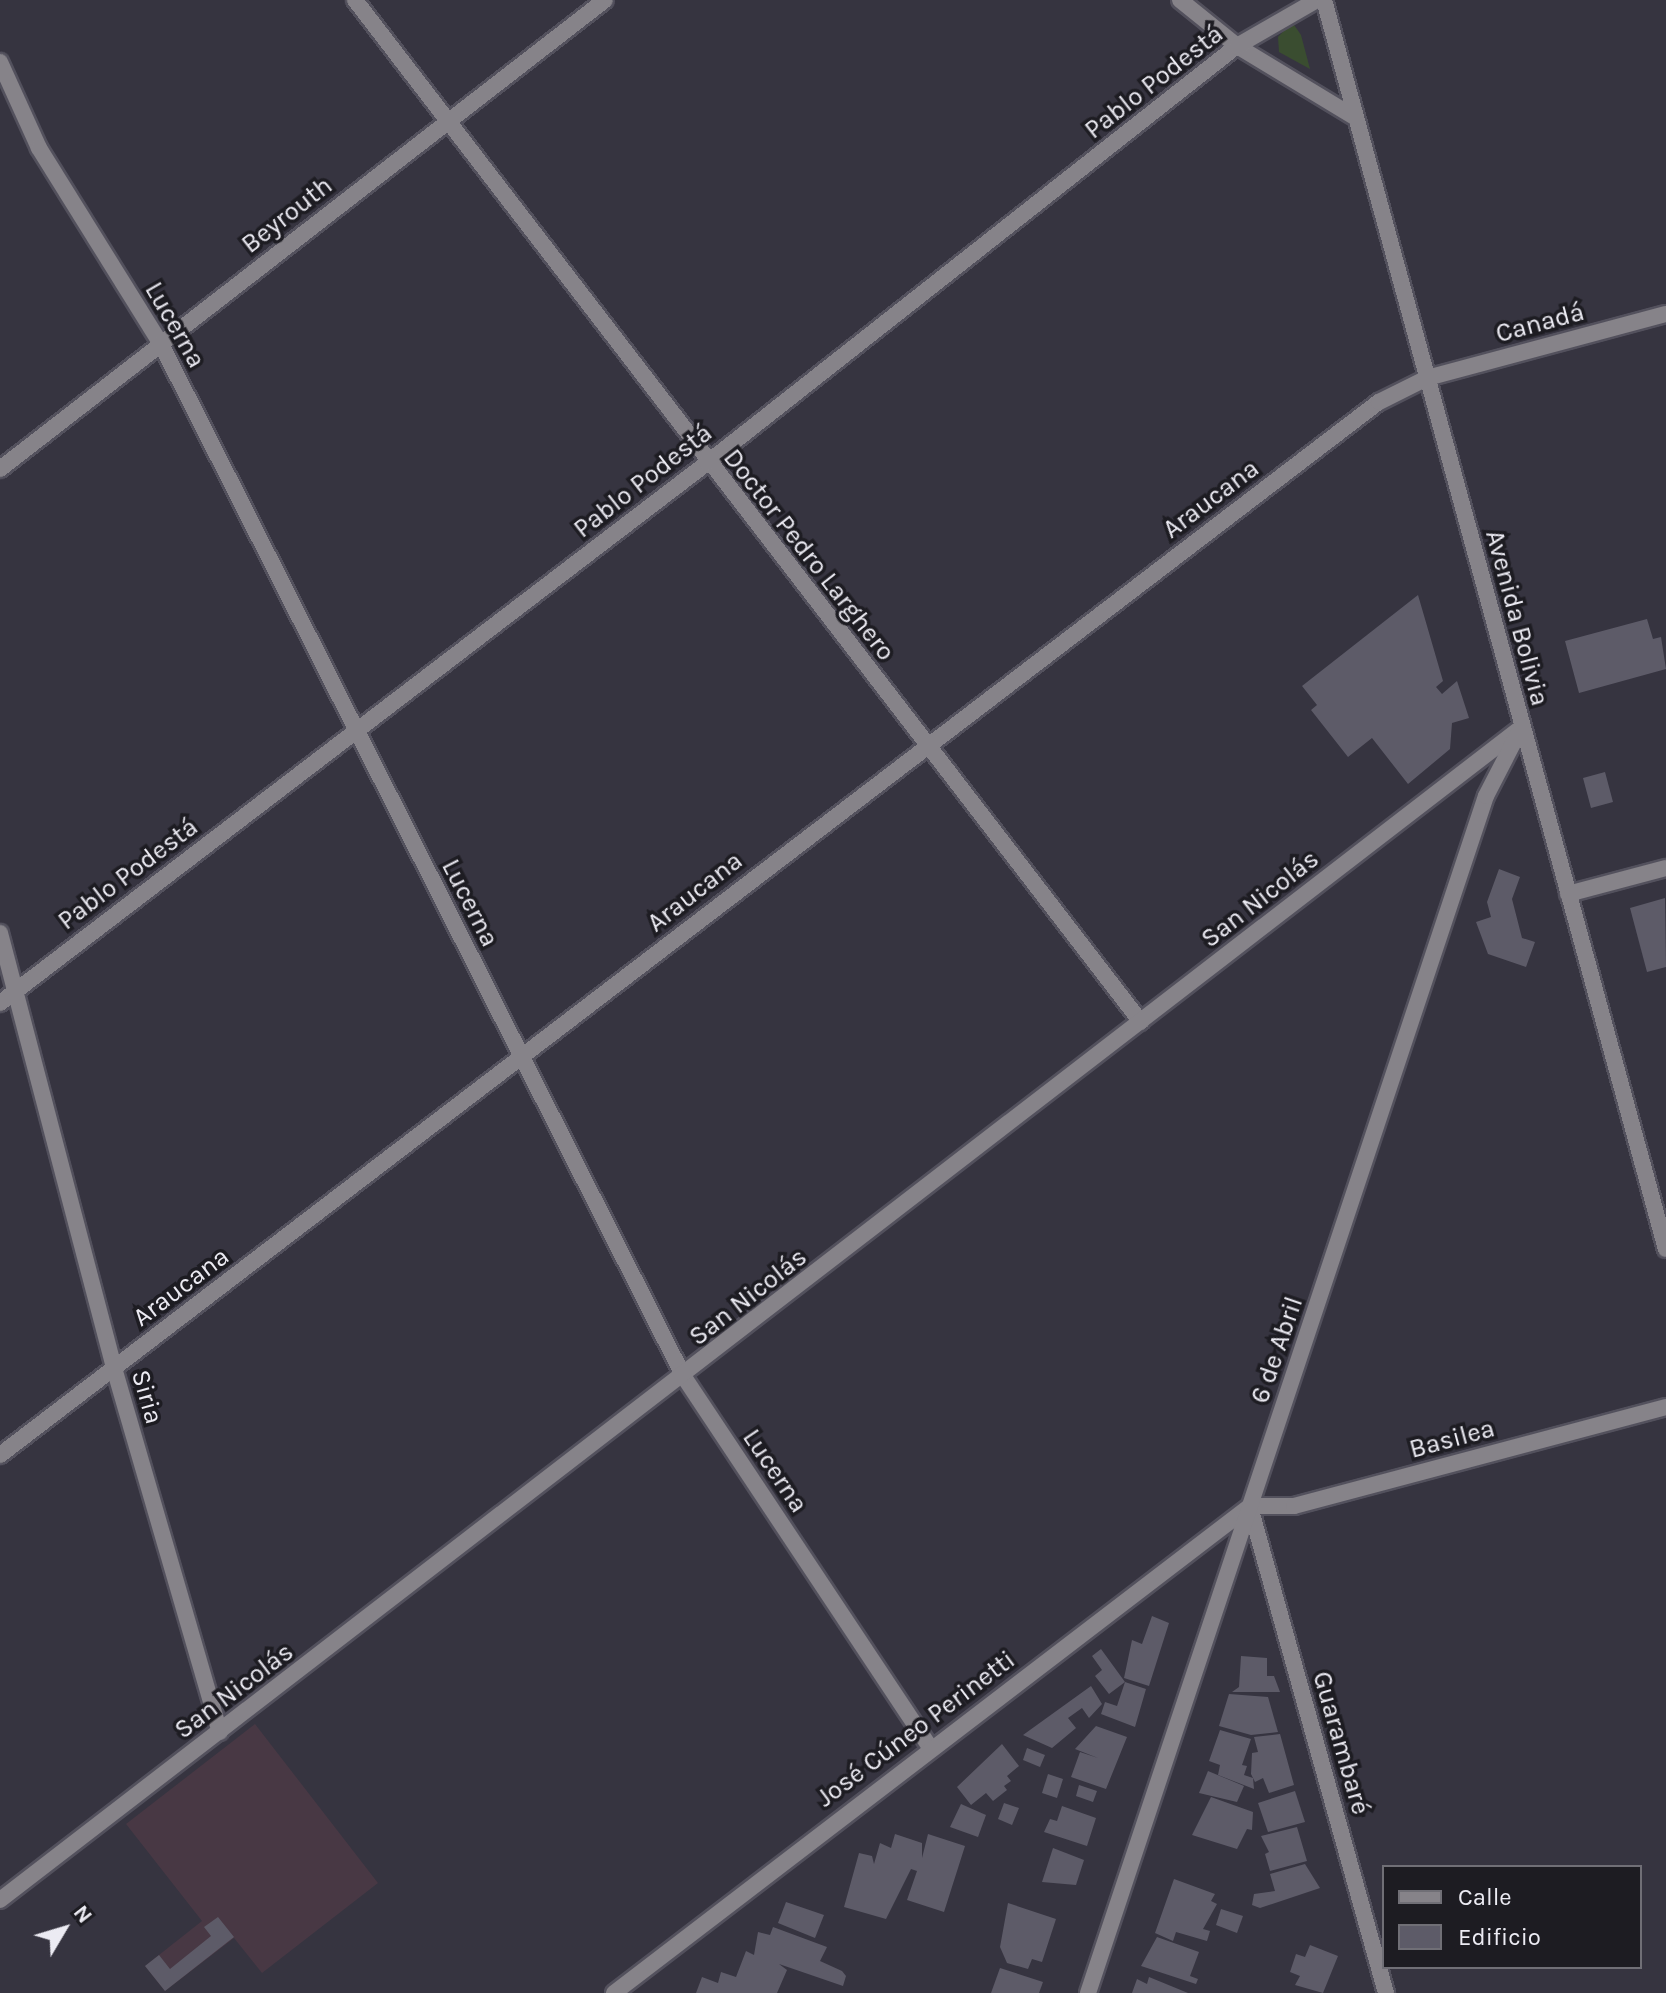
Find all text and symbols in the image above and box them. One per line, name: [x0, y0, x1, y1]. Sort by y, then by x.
street label: Pablo Podestá: [1079, 18, 1229, 146]
street label: Beyrouth: [235, 170, 339, 260]
street label: Lucerna: [138, 276, 212, 374]
street label: Canadá: [1493, 296, 1587, 350]
street label: Pablo Podestá: [568, 417, 718, 545]
street label: Doctor Pedro Larghero: [717, 443, 901, 667]
street label: Araucana: [1157, 453, 1265, 545]
street label: Avenida Bolivia: [1479, 527, 1555, 709]
street label: Pablo Podestá: [52, 811, 204, 937]
street label: San Nicolás: [1195, 844, 1325, 954]
street label: Araucana: [641, 845, 749, 939]
street label: Lucerna: [435, 854, 505, 952]
street label: Araucana: [127, 1241, 235, 1333]
street label: San Nicolás: [683, 1242, 813, 1352]
street label: 6 de Abril: [1244, 1293, 1310, 1407]
street label: Siria: [124, 1366, 170, 1428]
street label: Basilea: [1406, 1413, 1498, 1465]
street label: Lucerna: [736, 1423, 814, 1519]
street label: San Nicolás: [169, 1636, 299, 1746]
street label: José Cúneo Perinetti: [811, 1644, 1021, 1814]
street label: Guarambaré: [1306, 1668, 1376, 1818]
legend: [1382, 1865, 1642, 1969]
text: Calle: [1458, 1883, 1512, 1911]
north arrow: [24, 1889, 104, 1969]
text: N: [68, 1900, 98, 1928]
text: Edificio: [1458, 1923, 1541, 1951]

